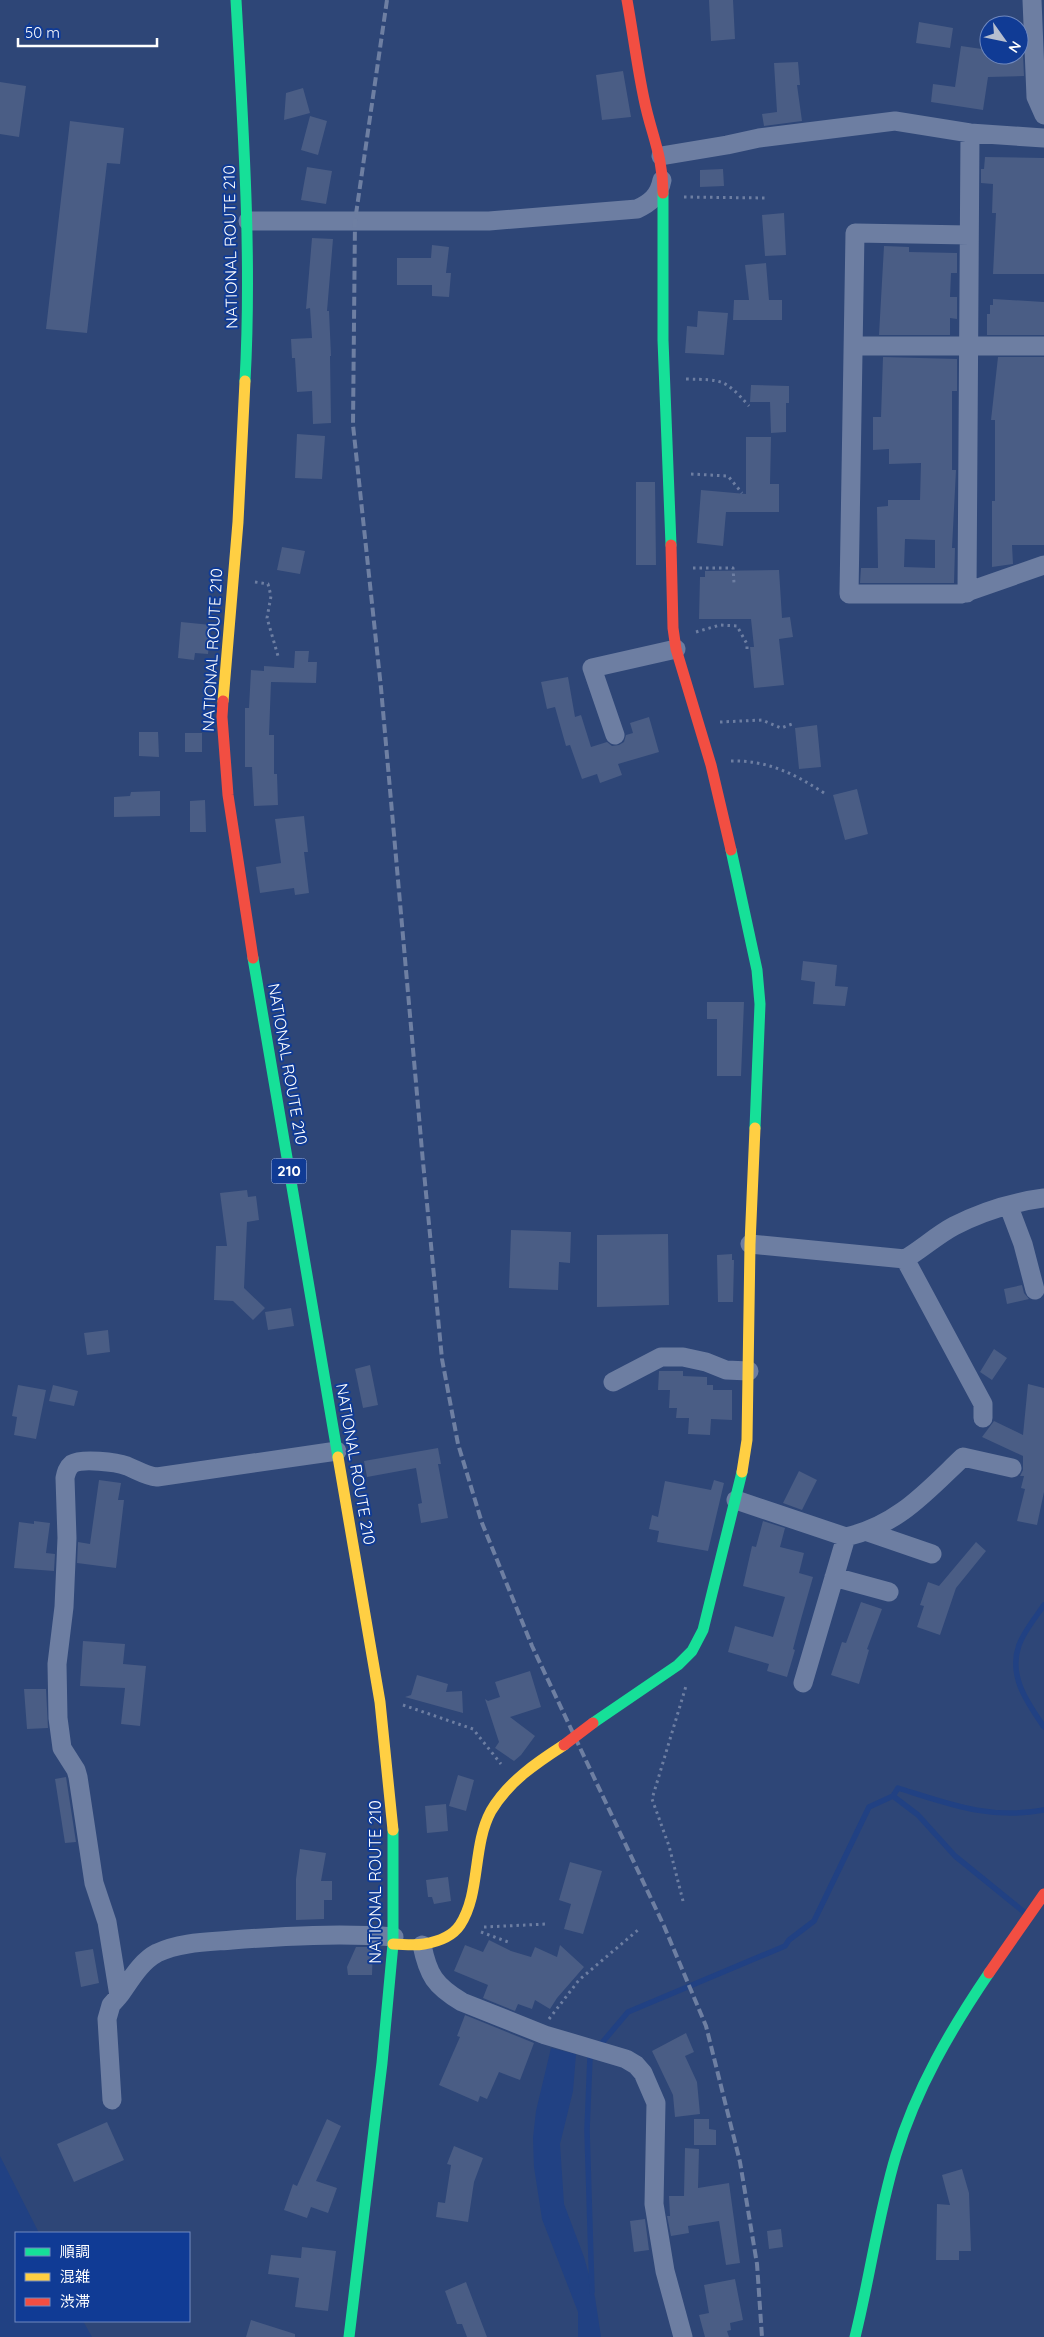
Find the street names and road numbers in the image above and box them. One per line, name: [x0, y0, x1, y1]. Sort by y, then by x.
street label: NATIONAL ROUTE 210: [219, 165, 241, 329]
street label: NATIONAL ROUTE 210: [198, 568, 226, 732]
street label: NATIONAL ROUTE 210: [264, 982, 312, 1146]
road number: 210: [272, 1158, 306, 1184]
street label: NATIONAL ROUTE 210: [332, 1382, 380, 1546]
street label: NATIONAL ROUTE 210: [365, 1800, 385, 1964]

